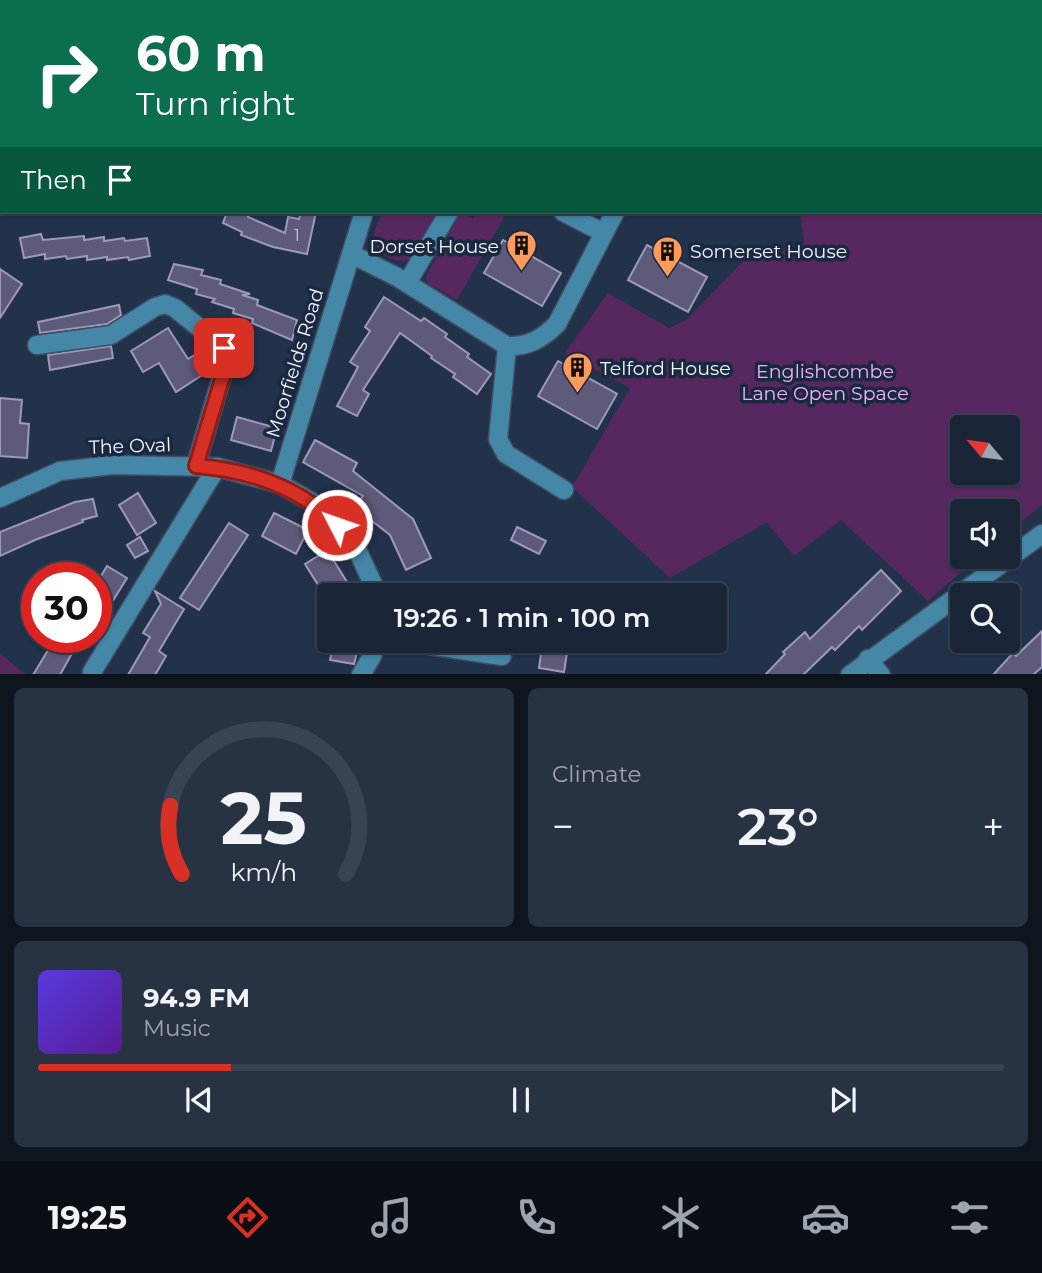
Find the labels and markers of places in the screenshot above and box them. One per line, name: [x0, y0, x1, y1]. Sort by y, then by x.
building icon: Dorset House: [505, 229, 539, 273]
building icon: Somerset House: [650, 234, 684, 278]
place label: Dorset House: [369, 235, 499, 258]
place label: Somerset House: [690, 240, 847, 263]
pin: [194, 318, 254, 378]
building icon: Telford House: [560, 351, 594, 395]
place label: Telford House: [600, 357, 731, 380]

